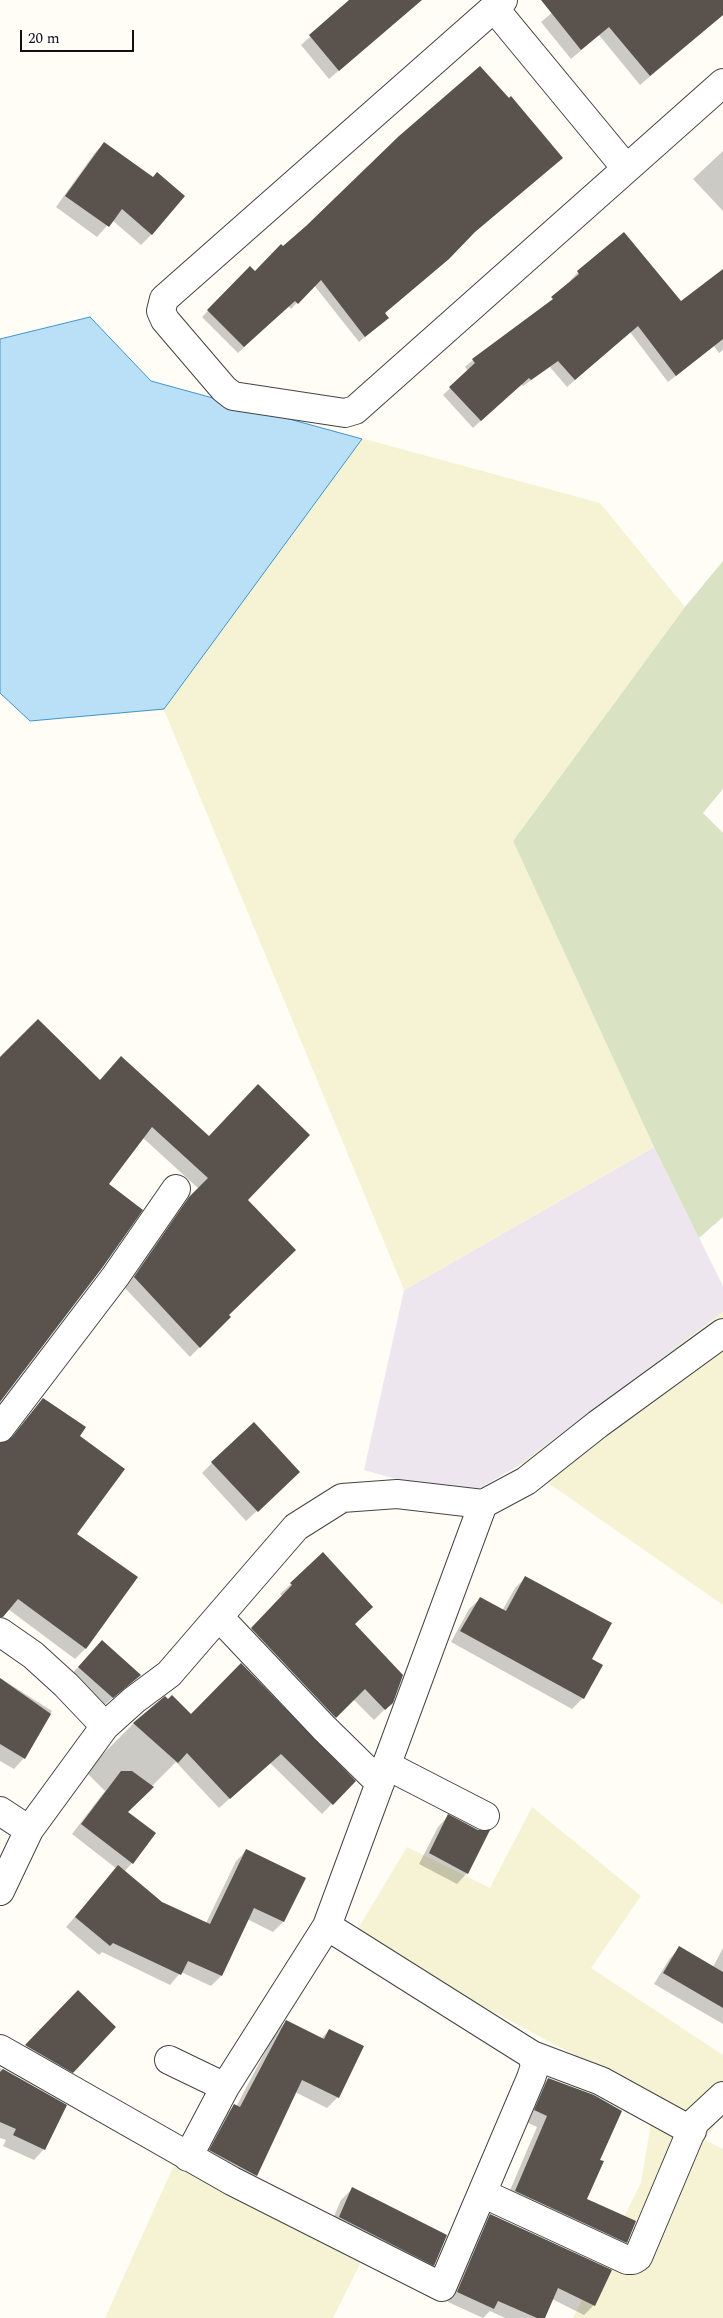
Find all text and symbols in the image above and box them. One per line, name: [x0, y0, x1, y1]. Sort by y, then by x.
scale bar: [22, 20, 136, 52]
text: 20 m: [28, 27, 60, 50]

